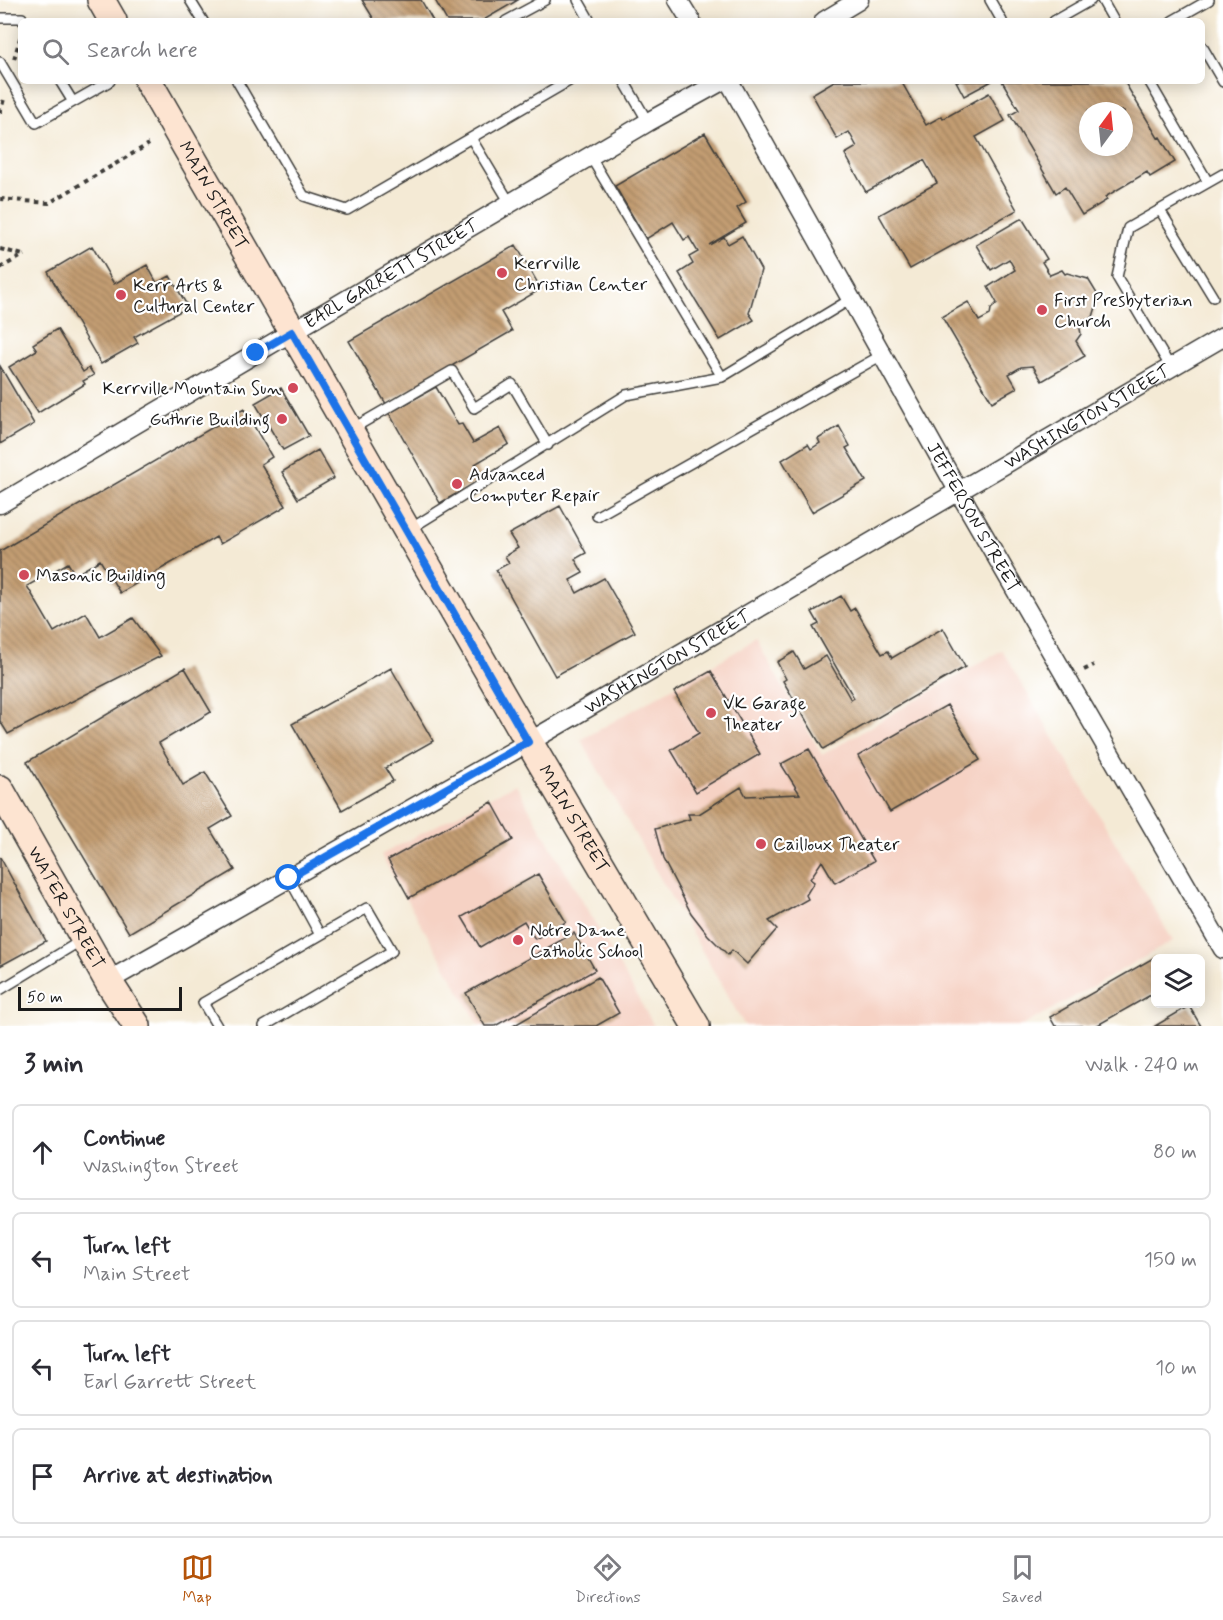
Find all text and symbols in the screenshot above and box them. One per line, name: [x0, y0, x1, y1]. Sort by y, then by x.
search box: [18, 18, 1205, 84]
icon: search: [39, 35, 72, 68]
text: Search here: [87, 37, 198, 65]
north arrow: [1079, 102, 1133, 156]
street label: MAIN STREET: [172, 137, 254, 254]
street label: EARL GARRETT STREET: [300, 213, 484, 335]
place label: Kerrville Christian Center: [514, 252, 648, 297]
marker: Kerrville Christian Center: [495, 266, 509, 280]
place label: Kerr Arts & Cultural Center: [133, 274, 255, 319]
marker: Kerr Arts & Cultural Center: [114, 288, 128, 302]
place label: First Presbyterian Church: [1054, 289, 1193, 334]
marker: First Presbyterian Church: [1035, 303, 1049, 317]
route end: [242, 339, 268, 365]
street label: WASHINGTON STREET: [1000, 359, 1176, 475]
place label: Kerrville Mountain Sun: [102, 377, 281, 401]
marker: Kerrville Mountain Sun: [286, 381, 300, 395]
place label: Guthrie Building: [149, 408, 270, 434]
marker: Guthrie Building: [275, 412, 289, 426]
street label: JEFFERSON STREET: [921, 438, 1025, 597]
place label: Advanced Computer Repair: [469, 463, 600, 508]
marker: Advanced Computer Repair: [450, 477, 464, 491]
place label: Masonic Building: [36, 564, 166, 589]
marker: Masonic Building: [17, 568, 31, 582]
street label: WASHINGTON STREET: [580, 604, 756, 720]
place label: VK Garage Theater: [723, 692, 806, 737]
marker: VK Garage Theater: [704, 706, 718, 720]
street label: MAIN STREET: [532, 761, 614, 878]
place label: Cailloux Theater: [773, 833, 900, 857]
marker: Cailloux Theater: [754, 837, 768, 851]
street label: WATER STREET: [22, 842, 110, 974]
route start: [275, 864, 301, 890]
place label: Notre Dame Catholic School: [530, 919, 643, 964]
marker: Notre Dame Catholic School: [511, 933, 525, 947]
map controls: [1151, 954, 1205, 1008]
button: layers: [1151, 954, 1205, 1008]
scale bar: [18, 984, 182, 1012]
text: 50 m: [27, 987, 63, 1008]
text: 3 min: [24, 1048, 84, 1082]
text: Walk · 240 m: [1085, 1052, 1199, 1079]
text: Continue: [83, 1125, 165, 1153]
icon: ahead: [26, 1136, 59, 1169]
text: 80 m: [1153, 1139, 1197, 1166]
text: Washington Street: [83, 1153, 238, 1180]
text: Turn left: [83, 1233, 171, 1261]
icon: left: [26, 1244, 59, 1277]
text: 150 m: [1144, 1247, 1197, 1274]
text: Main Street: [83, 1261, 190, 1288]
text: Turn left: [83, 1341, 171, 1369]
icon: left: [26, 1352, 59, 1385]
text: 10 m: [1155, 1355, 1197, 1382]
text: Earl Garrett Street: [83, 1369, 256, 1396]
icon: arrive: [26, 1460, 59, 1493]
text: Arrive at destination: [83, 1462, 273, 1490]
tab: Map: [181, 1551, 214, 1608]
tab: Directions: [575, 1551, 641, 1608]
tab: Saved: [1002, 1551, 1042, 1608]

